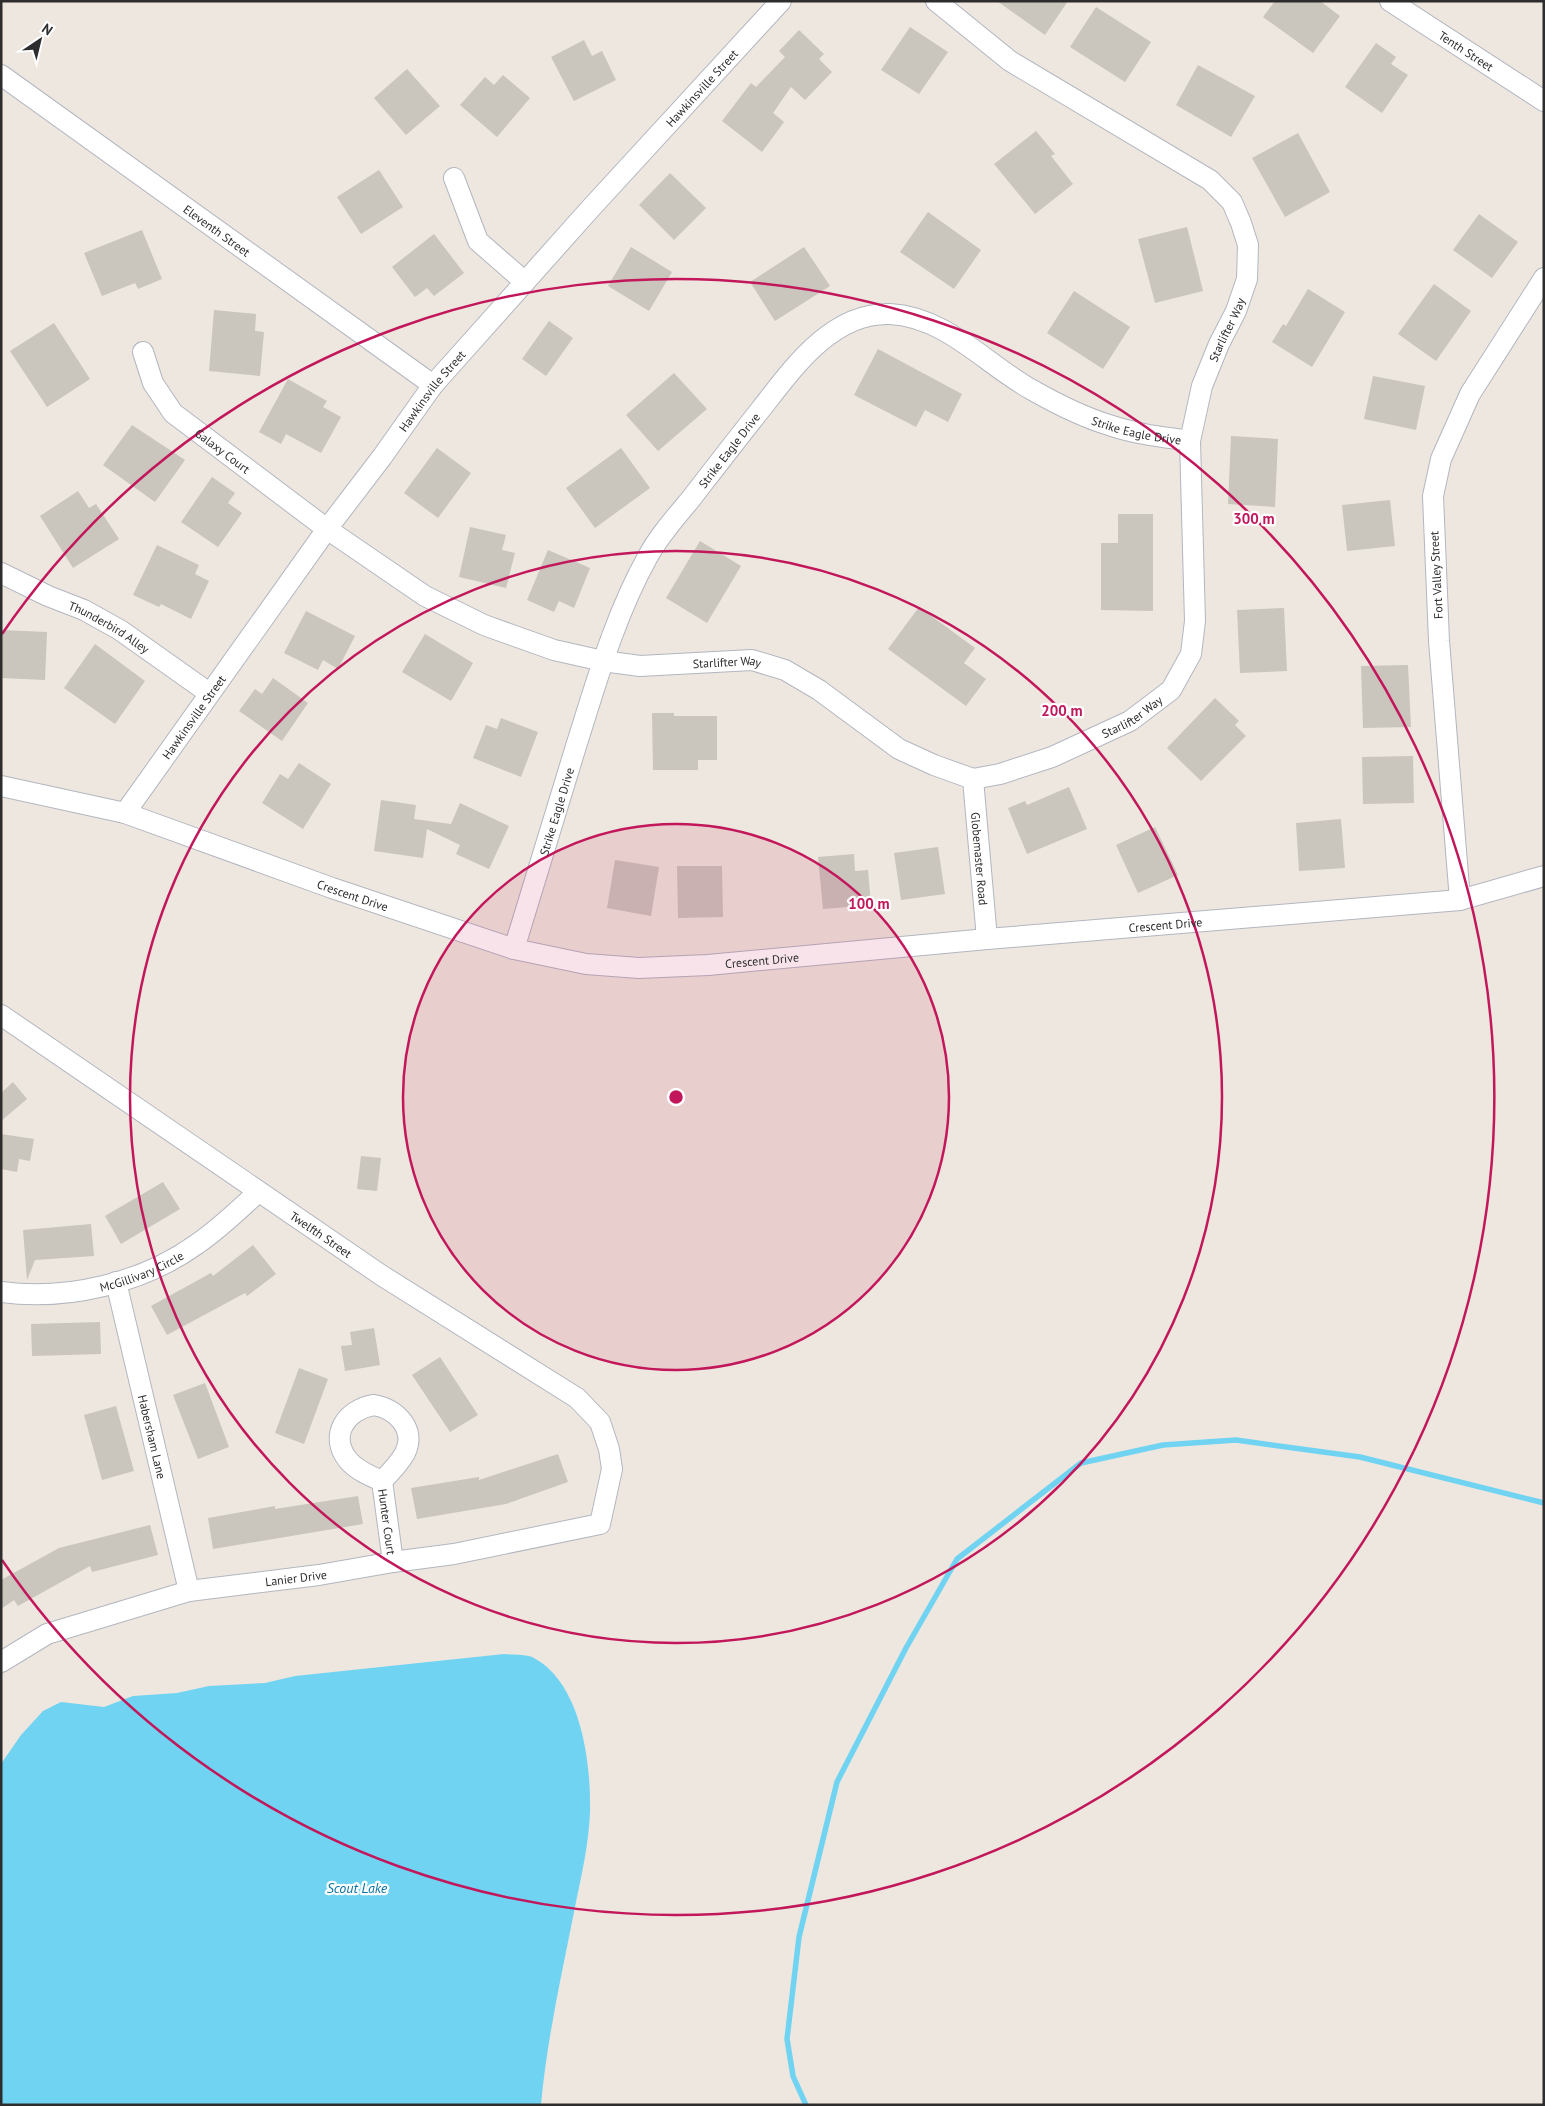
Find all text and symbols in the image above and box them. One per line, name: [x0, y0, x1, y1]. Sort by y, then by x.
north arrow: [15, 15, 65, 65]
text: N: [39, 19, 56, 39]
street label: Tenth Street: [1436, 27, 1497, 74]
street label: Hawkinsville Street: [662, 46, 741, 129]
street label: Eleventh Street: [181, 201, 253, 259]
street label: Starlifter Way: [1205, 295, 1248, 364]
street label: Hawkinsville Street: [395, 347, 468, 434]
street label: Strike Eagle Drive: [695, 410, 763, 491]
street label: Strike Eagle Drive: [1090, 412, 1182, 447]
street label: Galaxy Court: [192, 425, 253, 476]
text: 300 m: [1233, 509, 1275, 528]
street label: Fort Valley Street: [1426, 531, 1446, 619]
street label: Thunderbird Alley: [67, 597, 153, 656]
street label: Starlifter Way: [692, 652, 764, 671]
street label: Hawkinsville Street: [158, 672, 228, 762]
street label: Starlifter Way: [1099, 692, 1165, 741]
text: 200 m: [1041, 701, 1083, 720]
street label: Strike Eagle Drive: [536, 765, 577, 857]
street label: Globemaster Road: [968, 811, 992, 906]
street label: Crescent Drive: [315, 876, 390, 914]
text: 100 m: [848, 894, 890, 913]
street label: Crescent Drive: [1128, 914, 1203, 935]
street label: Crescent Drive: [724, 949, 800, 971]
centre of rings: [667, 1088, 685, 1106]
street label: Twelfth Street: [287, 1208, 355, 1261]
street label: McGillivary Circle: [98, 1247, 186, 1294]
street label: Habersham Lane: [135, 1393, 170, 1480]
street label: Hunter Court: [376, 1488, 399, 1556]
street label: Lanier Drive: [264, 1567, 328, 1589]
water label: Scout Lake: [327, 1879, 388, 1897]

